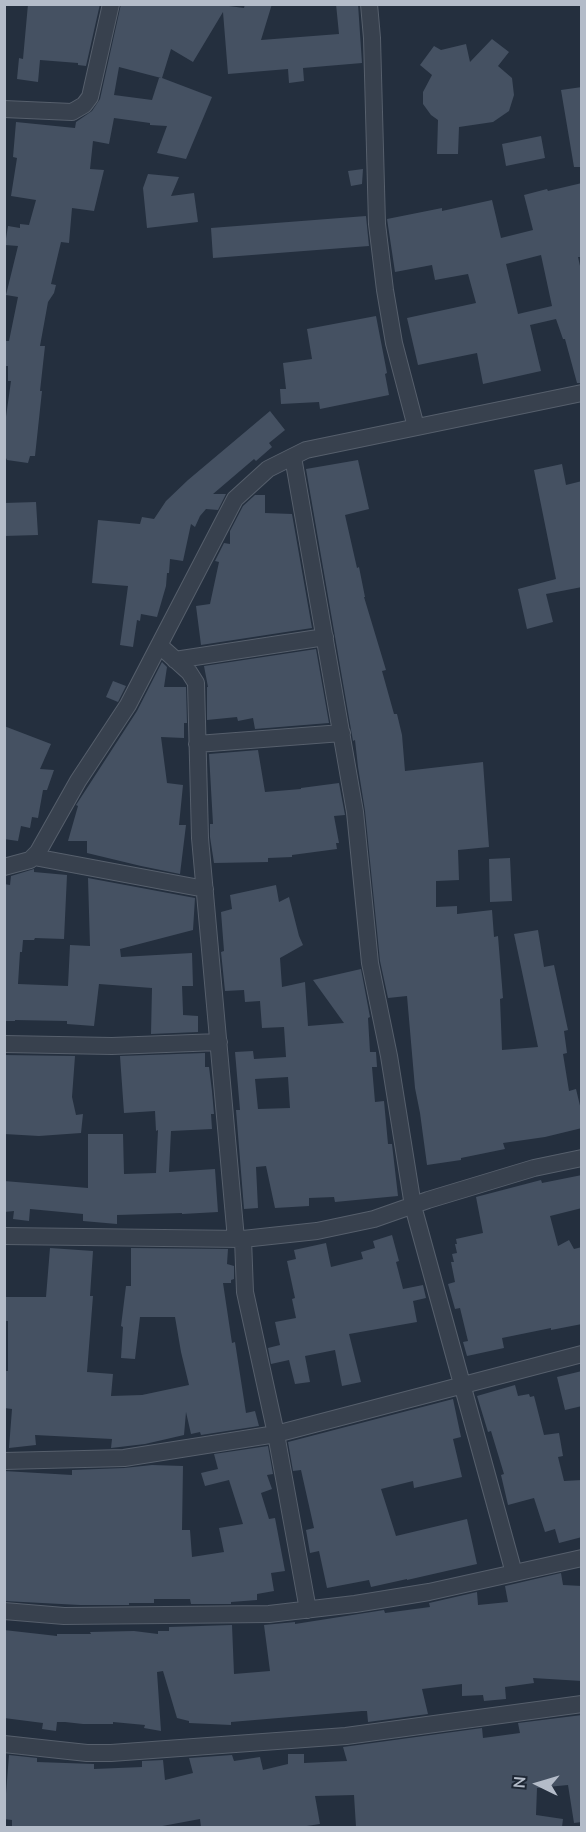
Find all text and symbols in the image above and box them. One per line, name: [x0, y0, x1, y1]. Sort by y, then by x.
north arrow: [508, 1754, 568, 1814]
text: N: [509, 1776, 532, 1789]

